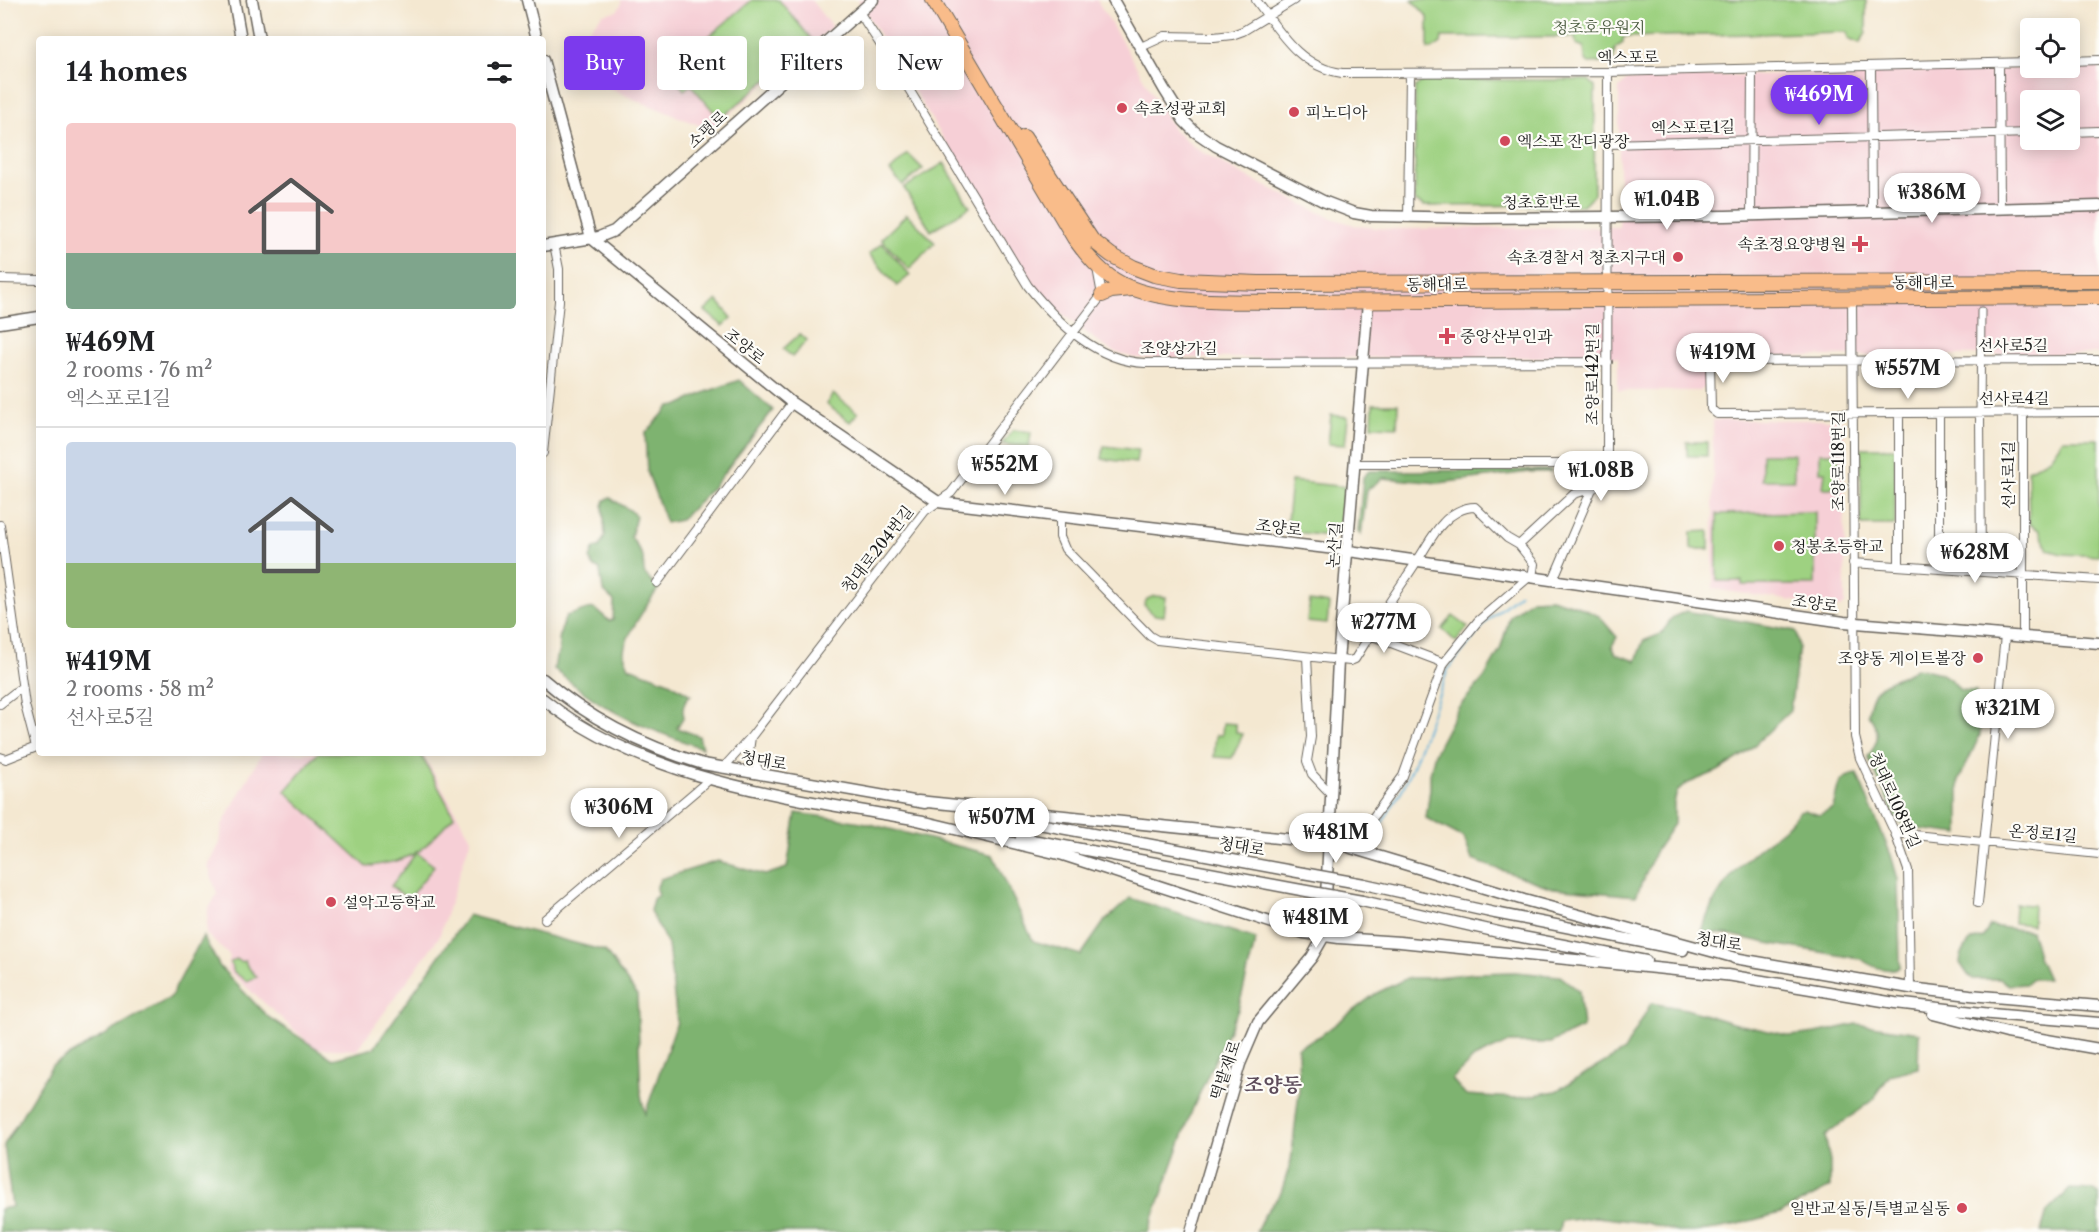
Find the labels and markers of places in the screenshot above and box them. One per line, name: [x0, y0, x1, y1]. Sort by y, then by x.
pin: ₩469M: [1777, 75, 1861, 126]
place label: 속초성광교회: [1134, 98, 1227, 118]
marker: 속초성광교회: [1115, 101, 1129, 115]
place label: 피노디아: [1306, 102, 1368, 122]
marker: 피노디아: [1287, 105, 1301, 119]
place label: 엑스포 잔디광장: [1517, 131, 1630, 151]
marker: 엑스포 잔디광장: [1498, 134, 1512, 148]
pin: ₩386M: [1890, 173, 1974, 224]
pin: ₩1.04B: [1618, 180, 1716, 231]
place label: 속초정요양병원: [1738, 234, 1846, 254]
marker: 속초정요양병원: [1851, 235, 1869, 253]
place label: 속초경찰서 청초지구대: [1507, 247, 1666, 267]
marker: 속초경찰서 청초지구대: [1671, 250, 1685, 264]
place label: 중앙산부인과: [1460, 326, 1553, 346]
marker: 중앙산부인과: [1438, 327, 1456, 345]
pin: ₩419M: [1681, 333, 1765, 384]
pin: ₩557M: [1866, 349, 1950, 400]
pin: ₩552M: [963, 445, 1047, 496]
pin: ₩1.08B: [1552, 451, 1650, 502]
pin: ₩628M: [1933, 533, 2017, 584]
place label: 청봉초등학교: [1791, 536, 1884, 556]
marker: 청봉초등학교: [1772, 539, 1786, 553]
pin: ₩277M: [1342, 603, 1426, 654]
place label: 조양동 게이트볼장: [1838, 648, 1967, 668]
marker: 조양동 게이트볼장: [1971, 651, 1985, 665]
pin: ₩321M: [1966, 689, 2050, 740]
pin: ₩306M: [577, 788, 661, 839]
pin: ₩507M: [960, 798, 1044, 849]
pin: ₩481M: [1294, 813, 1378, 864]
place label: 설악고등학교: [343, 892, 436, 912]
marker: 설악고등학교: [324, 895, 338, 909]
pin: ₩481M: [1274, 898, 1358, 949]
place label: 일반교실동/특별교실동: [1790, 1198, 1951, 1218]
marker: 일반교실동/특별교실동: [1955, 1201, 1969, 1215]

